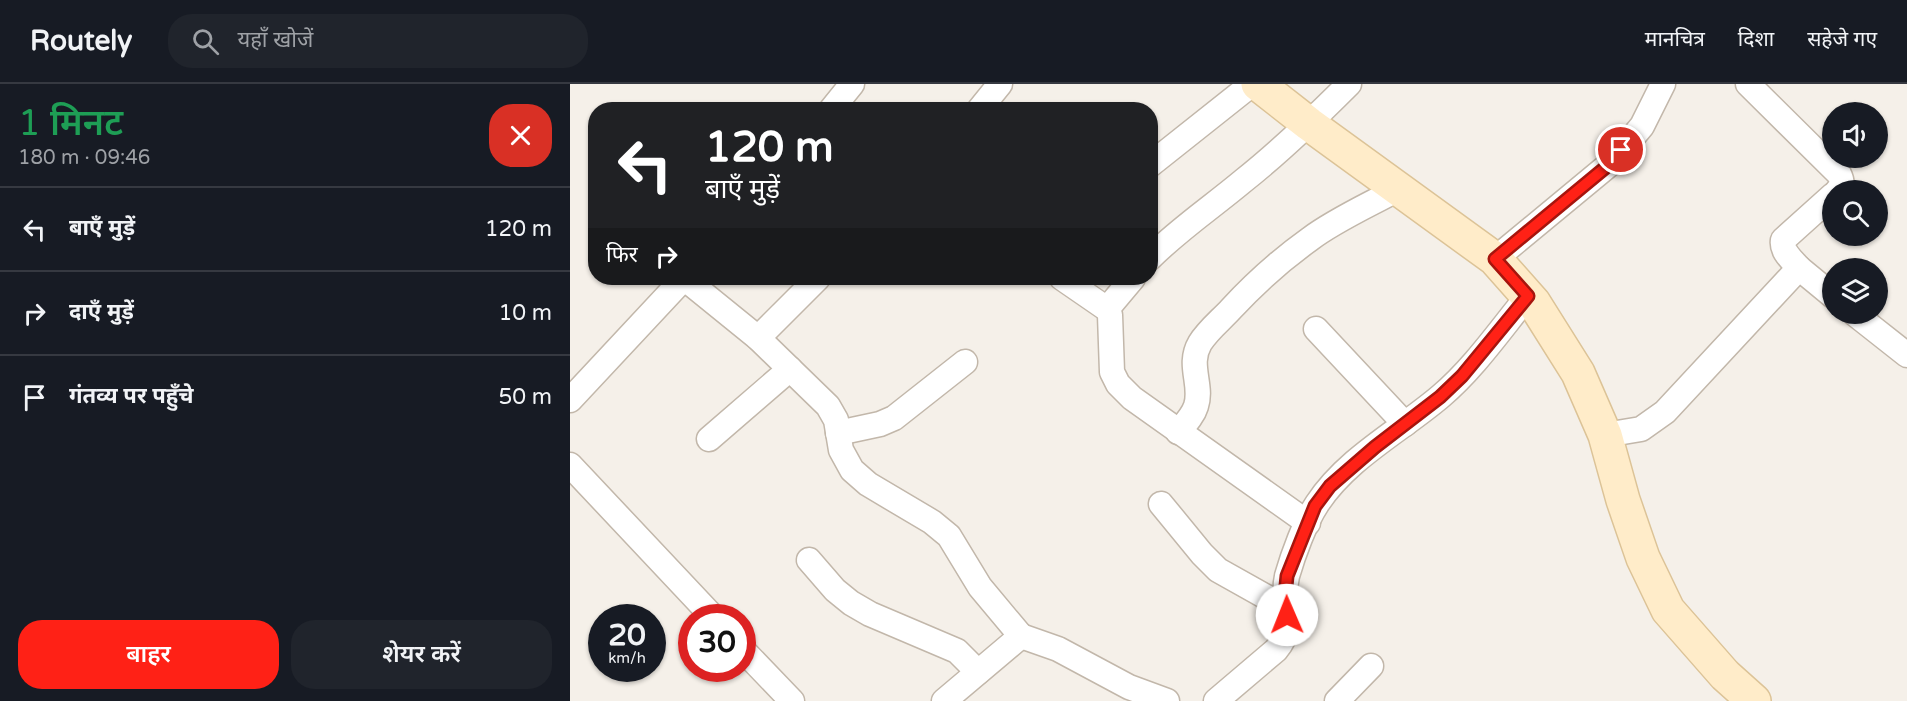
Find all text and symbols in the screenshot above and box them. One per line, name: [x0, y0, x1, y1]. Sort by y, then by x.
search box: [168, 14, 588, 68]
text: Routely: [30, 24, 132, 58]
icon: search: [189, 25, 222, 58]
text: यहाँ खोजें: [237, 27, 313, 53]
text: मानचित्र: [1645, 27, 1705, 52]
text: दिशा: [1738, 27, 1774, 52]
text: सहेजे गए: [1807, 27, 1877, 52]
text: 1 मिनट: [18, 102, 123, 145]
map controls: [1822, 102, 1888, 324]
button: sound: [1822, 102, 1888, 168]
button: close: [489, 104, 552, 167]
text: 120 m: [705, 122, 834, 173]
pin: [1595, 124, 1646, 175]
icon: left: [606, 126, 684, 204]
icon: arrive: [1604, 133, 1637, 166]
text: 180 m · 09:46: [18, 146, 150, 170]
text: बाएँ मुड़ें: [705, 173, 780, 206]
button: search: [1822, 180, 1888, 246]
icon: left: [18, 213, 51, 246]
text: बाएँ मुड़ें: [69, 215, 135, 241]
text: 120 m: [485, 216, 552, 242]
icon: right: [650, 240, 683, 273]
text: फिर: [606, 242, 638, 268]
button: layers: [1822, 258, 1888, 324]
icon: right: [18, 297, 51, 330]
text: दाएँ मुड़ें: [69, 299, 134, 325]
text: 10 m: [498, 300, 552, 326]
icon: arrive: [18, 381, 51, 414]
text: गंतव्य पर पहुँचे: [69, 383, 194, 409]
text: 50 m: [498, 384, 552, 410]
position arrow: [1255, 583, 1319, 647]
speed limit sign: 30: [678, 604, 756, 682]
text: 20: [608, 617, 646, 654]
button: बाहर: [18, 620, 279, 689]
button: शेयर करें: [291, 620, 552, 689]
text: km/h: [608, 649, 646, 667]

